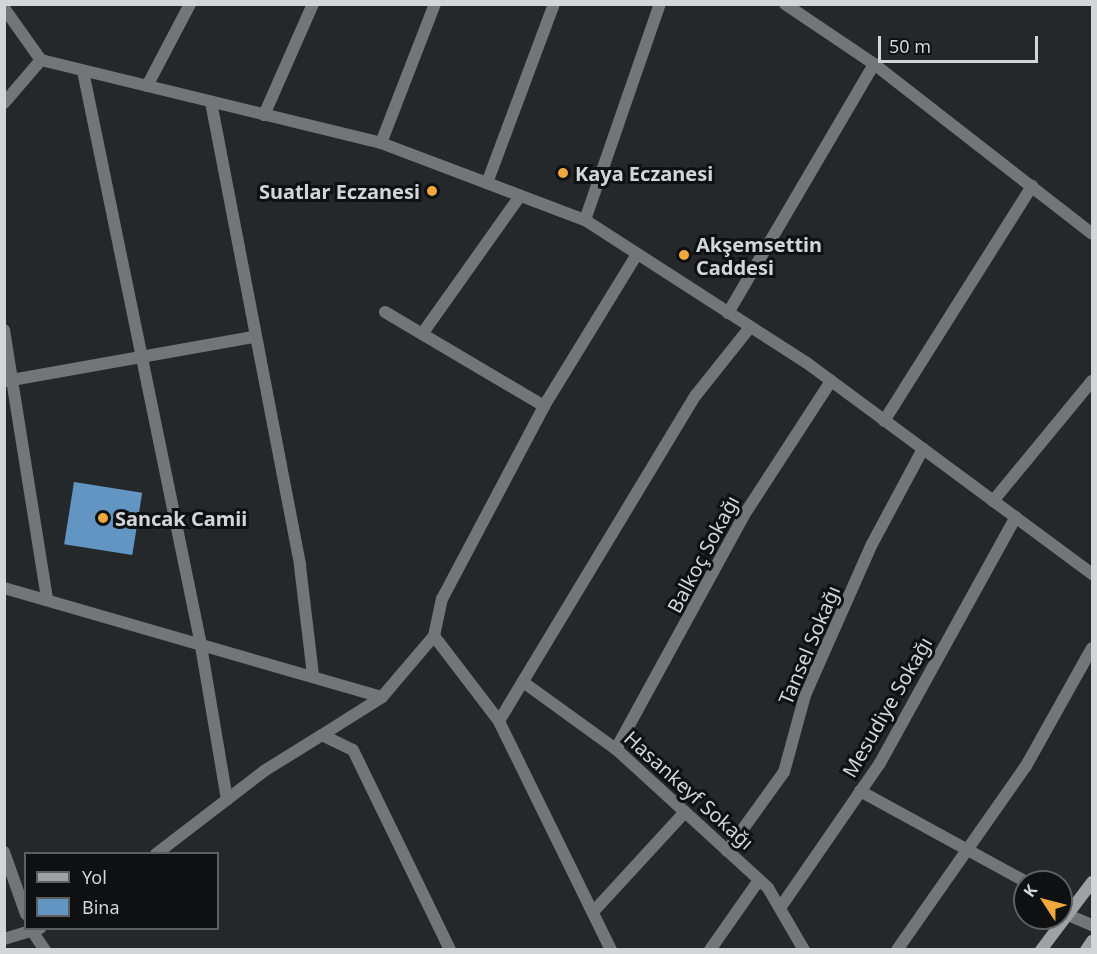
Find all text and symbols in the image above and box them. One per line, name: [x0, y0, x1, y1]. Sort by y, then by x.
scale bar: [881, 24, 1042, 62]
text: 50 m: [889, 34, 931, 58]
place label: Kaya Eczanesi: [575, 161, 713, 185]
marker: Kaya Eczanesi: [556, 166, 570, 180]
place label: Suatlar Eczanesi: [259, 179, 420, 203]
marker: Suatlar Eczanesi: [425, 184, 439, 198]
place label: Akşemsettin Caddesi: [696, 232, 822, 279]
marker: Akşemsettin Caddesi: [677, 248, 691, 262]
street label: Balkoç Sokağı: [662, 491, 744, 617]
place label: Sancak Camii: [115, 506, 247, 530]
marker: Sancak Camii: [96, 511, 110, 525]
street label: Tansel Sokağı: [773, 582, 845, 708]
street label: Mesudiye Sokağı: [837, 633, 937, 781]
street label: Hasankeyf Sokağı: [619, 726, 759, 854]
legend: [24, 852, 219, 930]
text: Yol: [82, 865, 107, 889]
north arrow: [1013, 870, 1073, 930]
text: K: [1018, 880, 1042, 901]
text: Bina: [82, 895, 120, 919]

